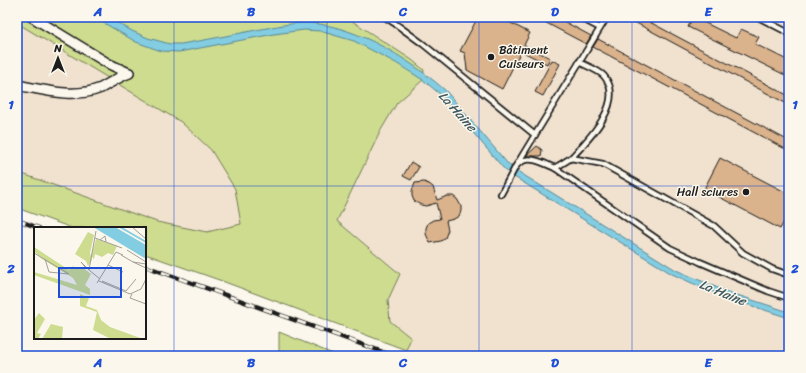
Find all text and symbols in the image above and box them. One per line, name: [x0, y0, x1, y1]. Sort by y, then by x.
text: A: [93, 0, 102, 23]
text: B: [247, 0, 256, 23]
text: C: [398, 0, 408, 23]
text: D: [551, 0, 559, 23]
text: E: [704, 0, 713, 23]
north arrow: [38, 38, 78, 78]
text: N: [53, 39, 62, 58]
place label: Bâtiment Cuiseurs: [499, 39, 548, 75]
marker: Bâtiment Cuiseurs: [486, 52, 496, 62]
water label: La Haine: [433, 85, 483, 138]
text: 1: [8, 93, 14, 116]
text: 1: [792, 93, 798, 116]
place label: Hall sciures: [677, 181, 738, 203]
marker: Hall sciures: [741, 187, 751, 197]
inset map: [34, 227, 146, 339]
text: 2: [6, 257, 15, 280]
text: 2: [790, 257, 799, 280]
water label: La Haine: [696, 273, 751, 313]
text: A: [93, 351, 102, 373]
text: B: [247, 351, 256, 373]
text: C: [398, 351, 408, 373]
text: D: [551, 351, 559, 373]
text: E: [704, 351, 713, 373]

